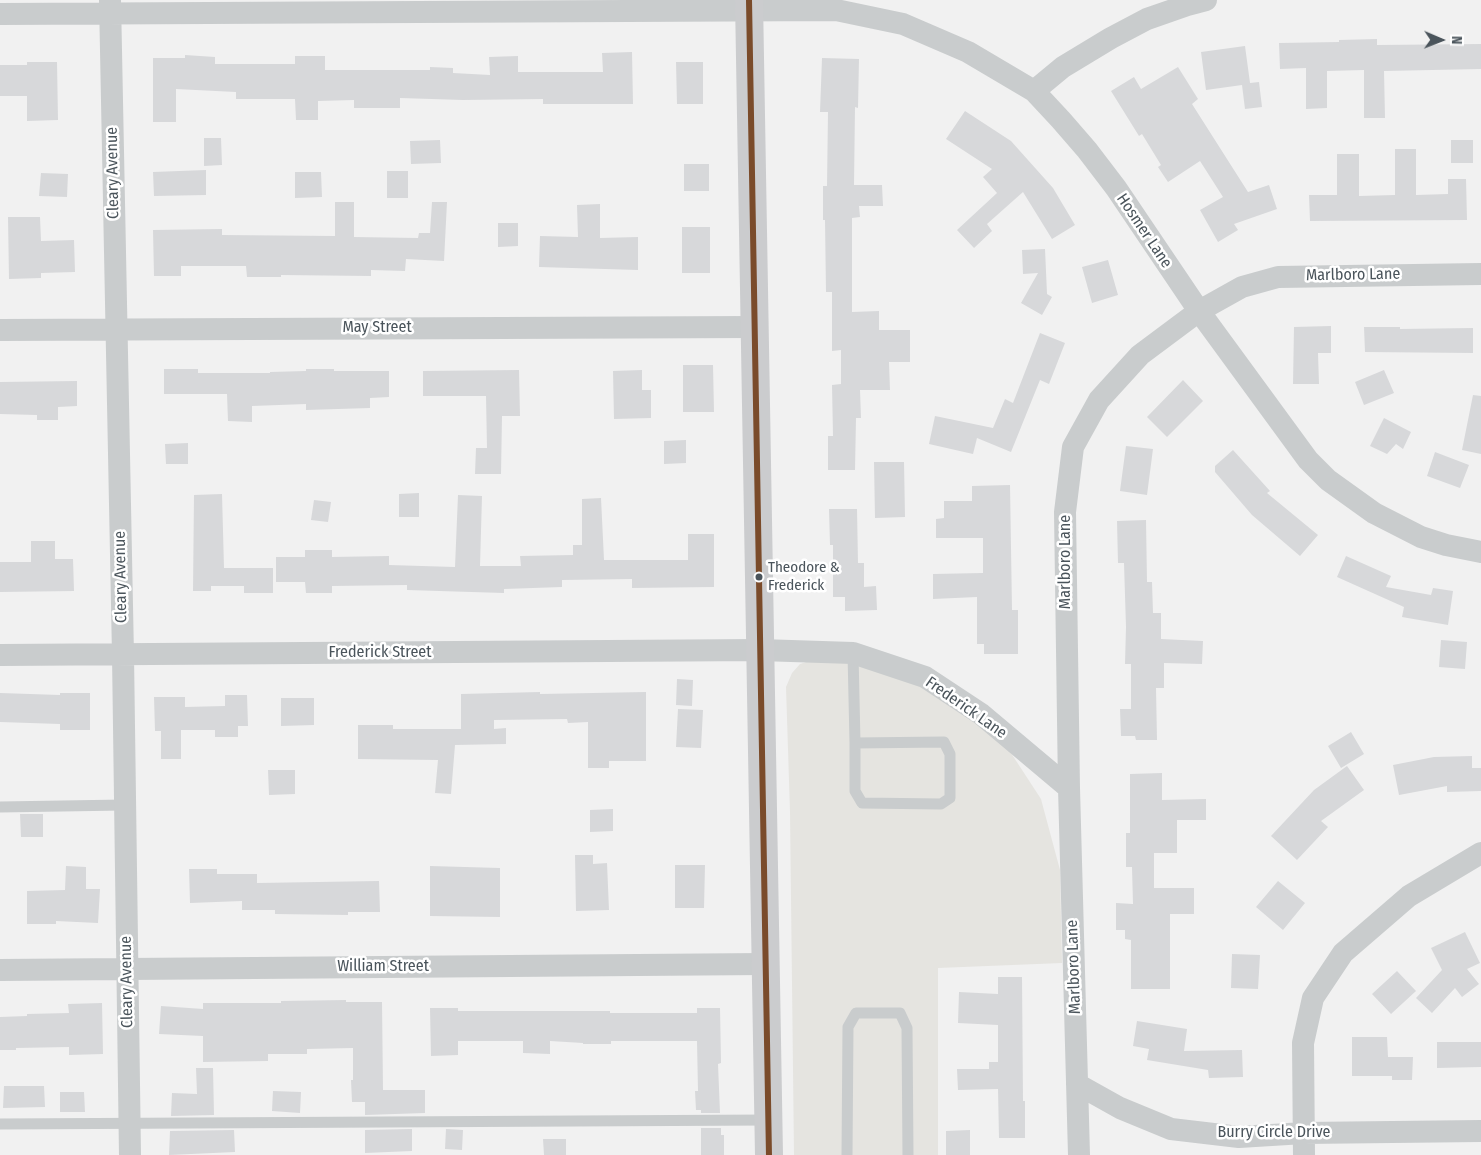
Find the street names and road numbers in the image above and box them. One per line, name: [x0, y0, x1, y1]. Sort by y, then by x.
street label: Cleary Avenue: [103, 127, 123, 219]
street label: Hosmer Lane: [1112, 190, 1176, 272]
street label: Marlboro Lane: [1306, 265, 1400, 285]
street label: May Street: [342, 318, 412, 338]
street label: Marlboro Lane: [1056, 515, 1076, 609]
street label: Cleary Avenue: [111, 531, 131, 623]
street label: Frederick Street: [329, 643, 431, 663]
street label: Frederick Lane: [922, 673, 1010, 743]
street label: Marlboro Lane: [1063, 919, 1085, 1015]
street label: Cleary Avenue: [117, 936, 137, 1028]
street label: William Street: [337, 957, 429, 977]
street label: Burry Circle Drive: [1217, 1123, 1331, 1143]

